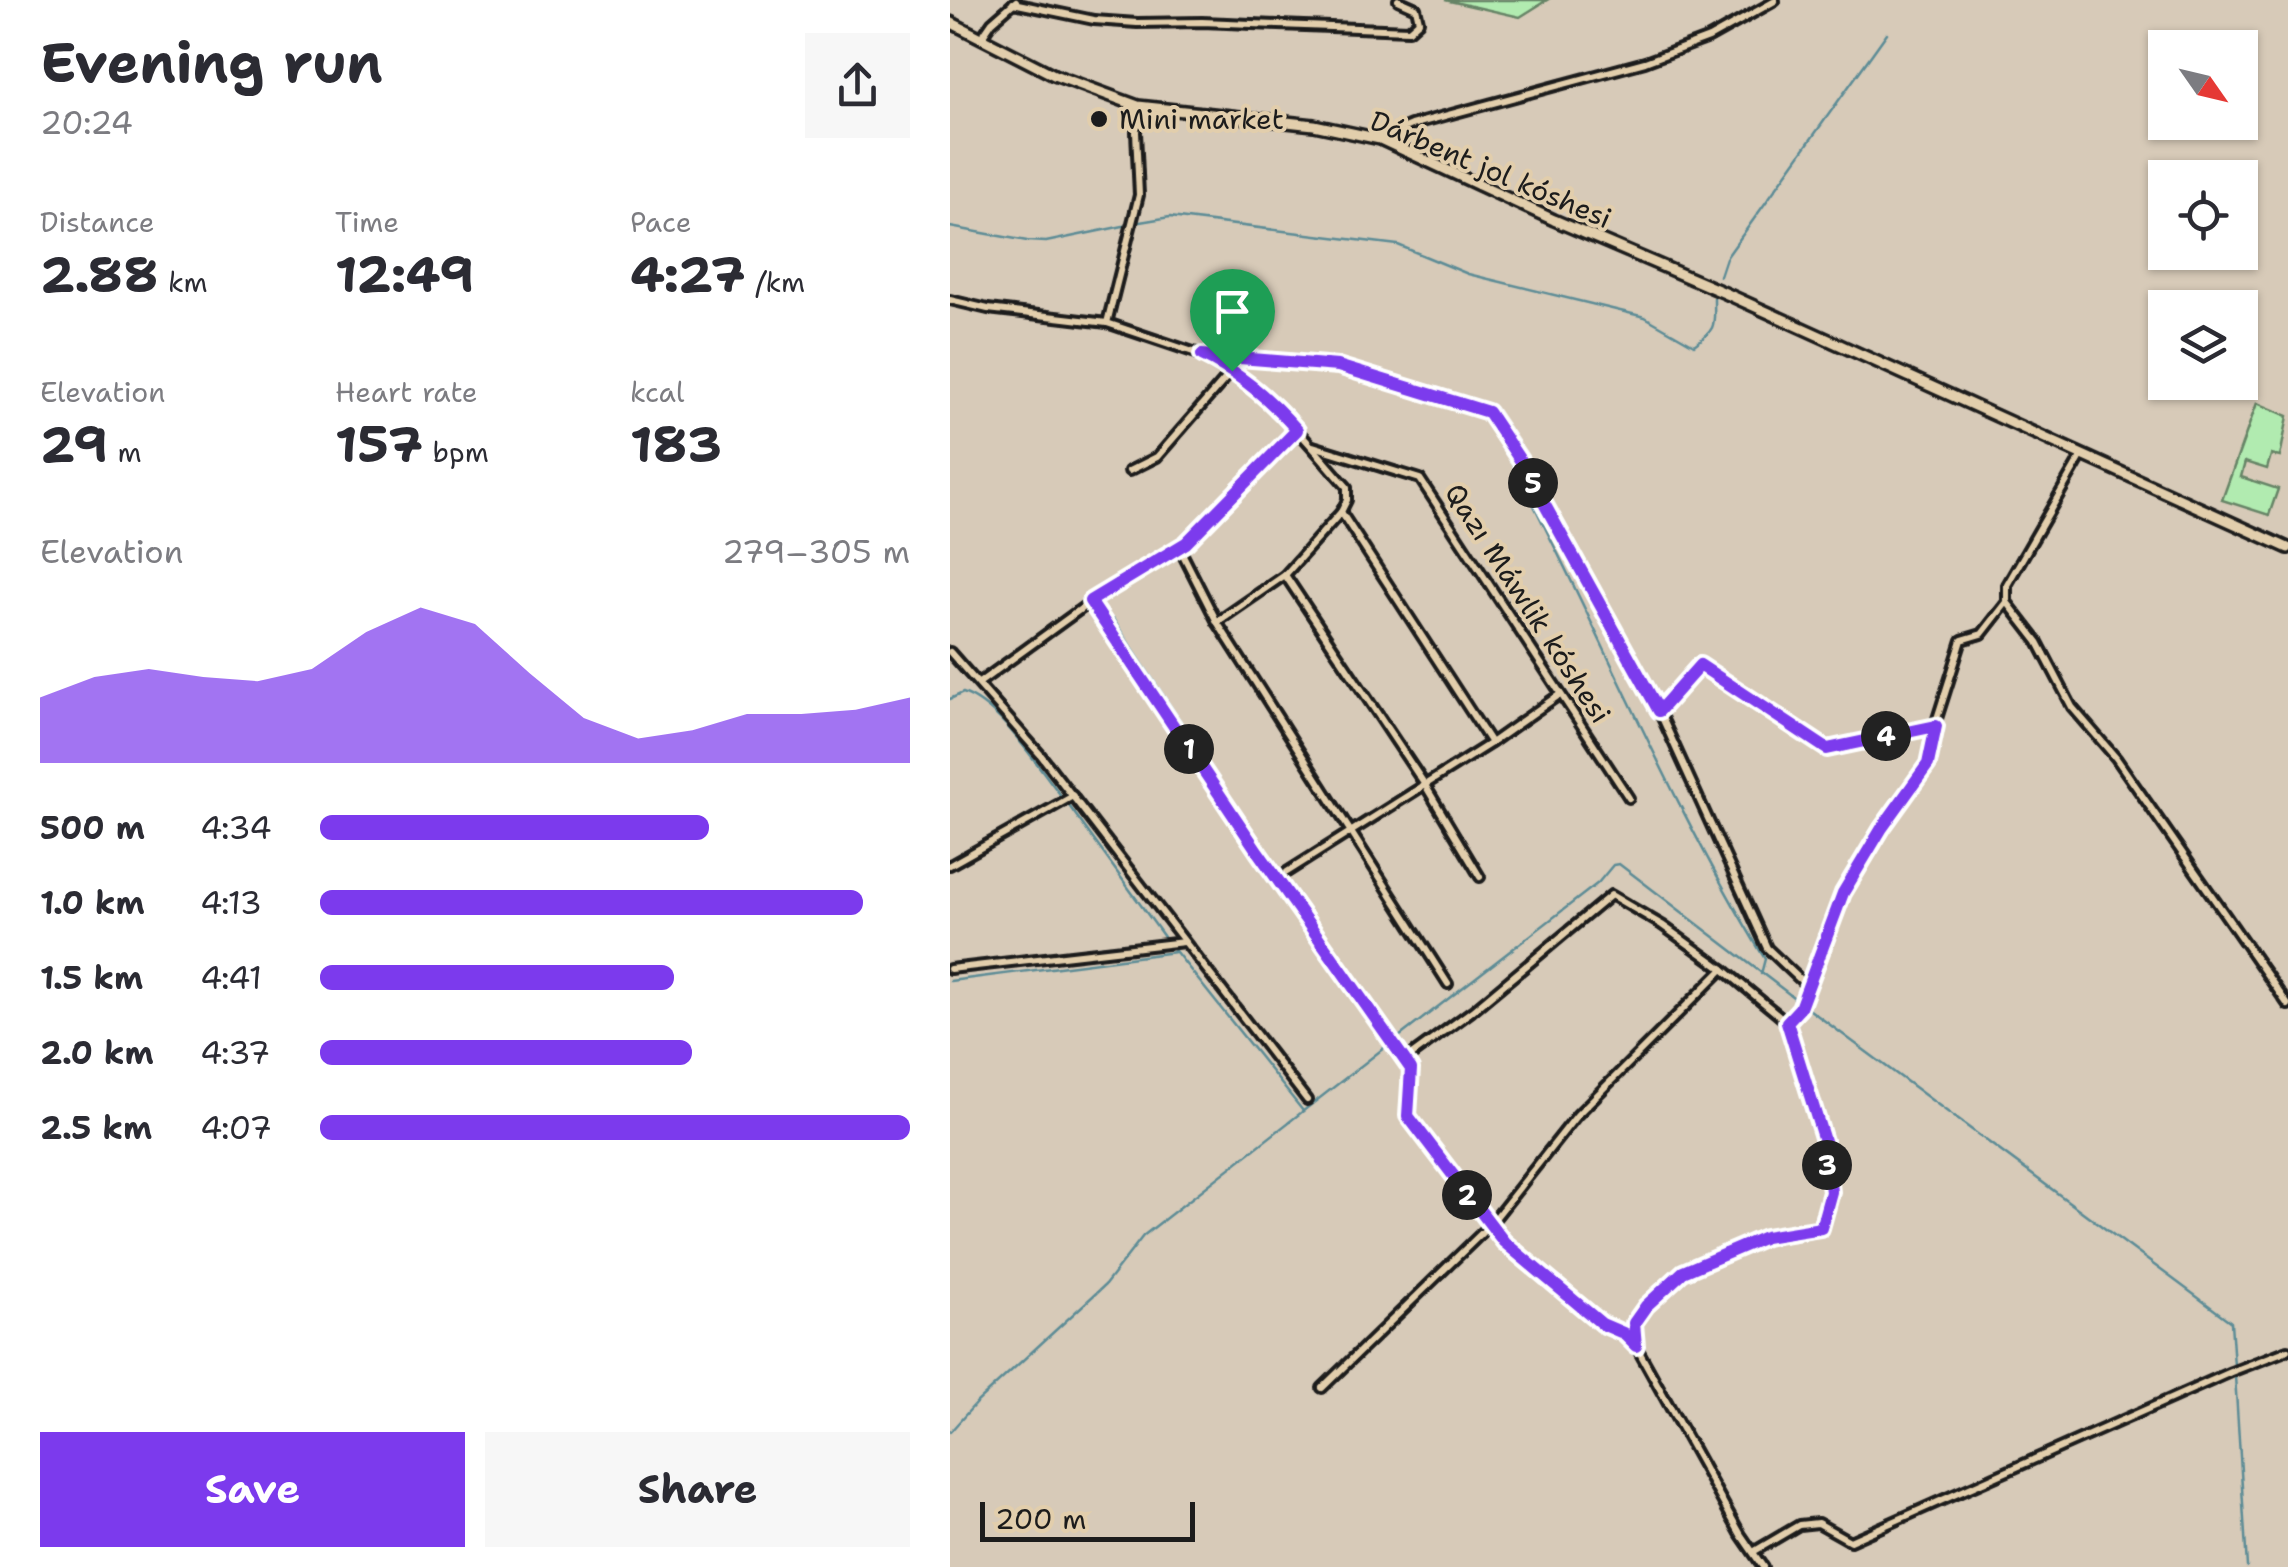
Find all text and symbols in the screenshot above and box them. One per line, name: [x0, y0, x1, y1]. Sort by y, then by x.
text: Evening run: [40, 26, 383, 100]
north arrow: [2148, 30, 2258, 140]
map controls: [2148, 30, 2258, 400]
button: share: [805, 33, 910, 138]
place label: Mini market: [1119, 100, 1284, 138]
text: 20:24: [40, 101, 133, 144]
street label: Dárbent jol kóshesi: [1364, 101, 1618, 237]
marker: Mini market: [1088, 108, 1110, 130]
button: locate: [2148, 160, 2258, 270]
text: Distance: [40, 203, 155, 241]
text: Time: [335, 203, 399, 241]
text: Pace: [630, 203, 692, 241]
text: 2.88: [40, 241, 158, 308]
text: 12:49: [335, 241, 474, 308]
text: 4:27: [630, 241, 746, 308]
text: km: [158, 263, 208, 301]
text: /km: [746, 263, 805, 301]
pin: [1190, 269, 1275, 372]
icon: arrive: [1205, 284, 1260, 339]
button: layers: [2148, 290, 2258, 400]
text: Elevation: [40, 373, 165, 411]
text: Heart rate: [335, 373, 478, 411]
text: kcal: [630, 373, 684, 411]
text: 29: [40, 411, 108, 478]
text: 157: [335, 411, 423, 478]
text: 183: [630, 411, 722, 478]
text: m: [108, 433, 142, 471]
text: bpm: [423, 433, 489, 471]
pin: 5: [1508, 458, 1558, 508]
text: 5: [1524, 464, 1542, 502]
street label: Qazı Máwlik kóshesi: [1436, 476, 1620, 730]
text: Elevation: [40, 530, 183, 573]
text: 279–305 m: [722, 530, 910, 573]
pin: 4: [1861, 711, 1911, 761]
text: 4: [1876, 717, 1896, 755]
pin: 1: [1164, 724, 1214, 774]
text: 1: [1183, 730, 1195, 768]
text: 500 m: [40, 806, 145, 849]
text: 4:34: [200, 806, 272, 849]
text: 1.0 km: [40, 881, 145, 924]
text: 4:13: [200, 881, 262, 924]
text: 1.5 km: [40, 956, 143, 999]
text: 4:41: [200, 956, 262, 999]
text: 2.0 km: [40, 1031, 154, 1074]
text: 4:37: [200, 1031, 270, 1074]
text: 2.5 km: [40, 1106, 152, 1149]
text: 4:07: [200, 1106, 272, 1149]
pin: 3: [1802, 1140, 1852, 1190]
text: 3: [1817, 1146, 1837, 1184]
pin: 2: [1442, 1170, 1492, 1220]
text: 2: [1457, 1176, 1477, 1214]
button: Save: [40, 1432, 465, 1547]
button: Share: [485, 1432, 910, 1547]
scale bar: [980, 1497, 1195, 1542]
text: 200 m: [995, 1500, 1086, 1538]

